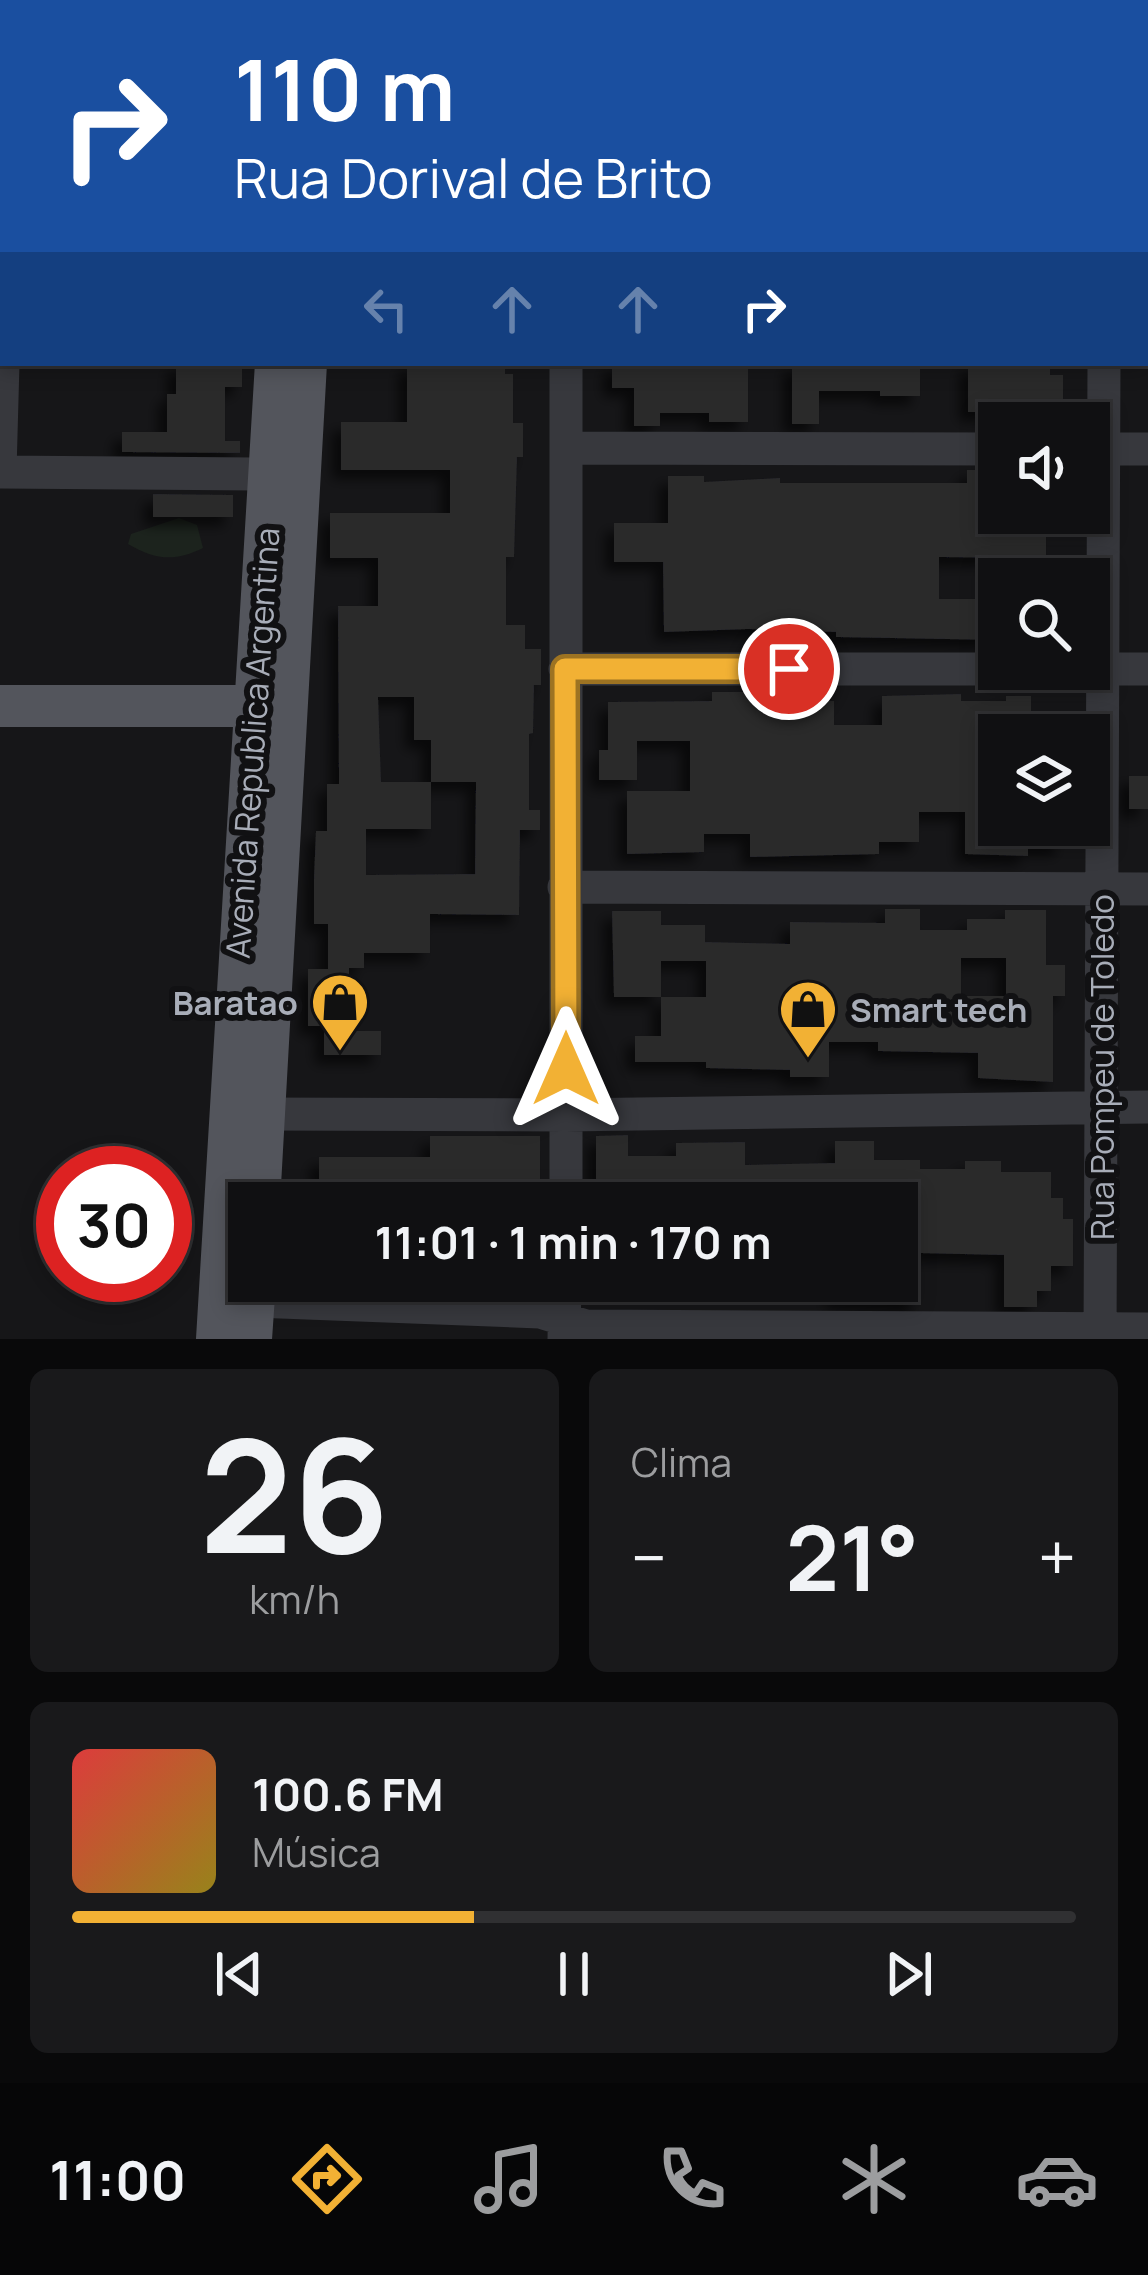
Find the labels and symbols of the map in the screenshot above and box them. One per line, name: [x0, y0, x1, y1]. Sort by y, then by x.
street label: Avenida Republica Argentina: [214, 526, 290, 960]
pin: [738, 618, 840, 720]
street label: Rua Pompeu de Toledo: [1079, 894, 1124, 1240]
shop icon: Baratao: [309, 971, 371, 1053]
shop icon: Smart tech: [777, 978, 839, 1060]
place label: Baratao: [173, 980, 298, 1025]
place label: Smart tech: [850, 987, 1027, 1032]
position arrow: [503, 1006, 629, 1132]
speed limit sign: 30: [36, 1146, 192, 1302]

